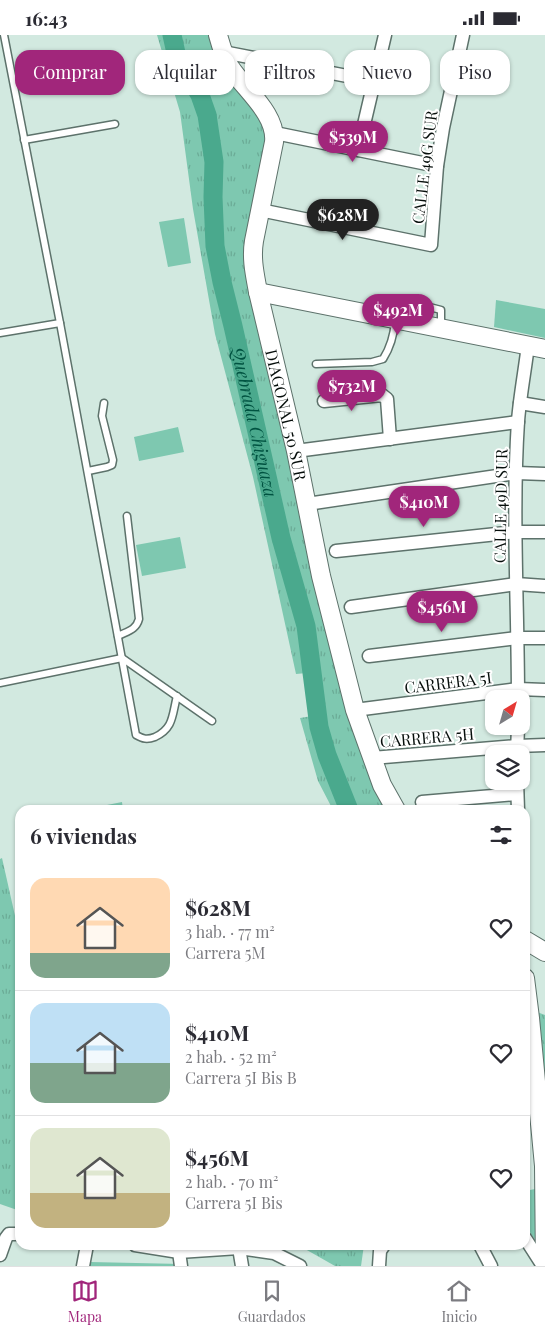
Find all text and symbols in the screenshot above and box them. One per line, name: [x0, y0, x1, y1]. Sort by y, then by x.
text: 16:43: [25, 5, 67, 31]
chip: Comprar: [15, 50, 125, 95]
chip: Alquilar: [135, 50, 235, 95]
chip: Filtros: [245, 50, 334, 95]
chip: Nuevo: [344, 50, 430, 95]
chip: Piso: [440, 50, 510, 95]
street label: CALLE 49G SUR: [407, 108, 441, 225]
pin: $539M: [318, 121, 388, 163]
text: $539M: [329, 126, 377, 147]
pin: $628M: [308, 199, 378, 241]
text: $628M: [318, 204, 368, 225]
pin: $492M: [363, 293, 433, 336]
text: $492M: [373, 299, 423, 320]
water label: Quebrada Chiguaza: [226, 343, 283, 500]
street label: DIAGONAL 50 SUR: [262, 347, 312, 483]
pin: $732M: [317, 369, 387, 412]
text: $732M: [328, 375, 376, 396]
street label: CALLE 49D SUR: [489, 448, 512, 563]
pin: $410M: [389, 485, 459, 528]
text: $410M: [400, 491, 448, 512]
pin: $456M: [407, 591, 477, 633]
text: $456M: [418, 596, 466, 617]
street label: CARRERA 5I: [403, 666, 493, 698]
north arrow: [485, 690, 530, 735]
map controls: [485, 690, 530, 790]
street label: CARRERA 5H: [379, 722, 475, 752]
button: layers: [485, 745, 530, 790]
text: 6 viviendas: [30, 821, 137, 849]
icon: filters: [487, 821, 515, 849]
text: $628M: [185, 893, 251, 921]
icon: home: [70, 898, 130, 958]
icon: heart: [487, 914, 515, 942]
text: 3 hab. · 77 m²: [185, 921, 275, 942]
text: Carrera 5M: [185, 942, 265, 963]
text: $410M: [185, 1018, 249, 1046]
icon: home: [70, 1023, 130, 1083]
icon: heart: [487, 1039, 515, 1067]
text: 2 hab. · 52 m²: [185, 1046, 277, 1067]
text: Carrera 5I Bis B: [185, 1067, 297, 1088]
text: $456M: [185, 1143, 249, 1171]
icon: home: [70, 1148, 130, 1208]
icon: heart: [487, 1164, 515, 1192]
text: 2 hab. · 70 m²: [185, 1171, 278, 1192]
text: Carrera 5I Bis: [185, 1192, 283, 1213]
tab: Mapa: [68, 1277, 102, 1326]
tab: Guardados: [238, 1277, 306, 1326]
tab: Inicio: [441, 1277, 477, 1326]

